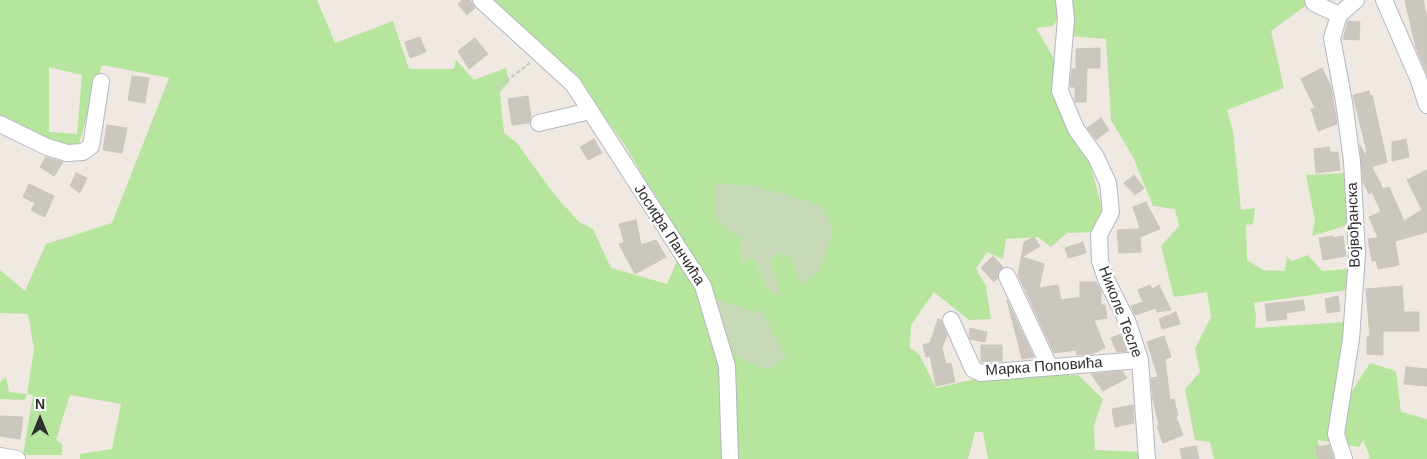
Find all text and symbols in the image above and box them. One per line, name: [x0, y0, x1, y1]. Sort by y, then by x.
street label: Јосифа Панчића: [630, 181, 708, 289]
street label: Војвођанска: [1344, 182, 1364, 268]
street label: Николе Тесле: [1094, 264, 1146, 360]
street label: Марка Поповића: [985, 354, 1103, 380]
north arrow: [15, 394, 65, 444]
text: N: [35, 396, 45, 412]

